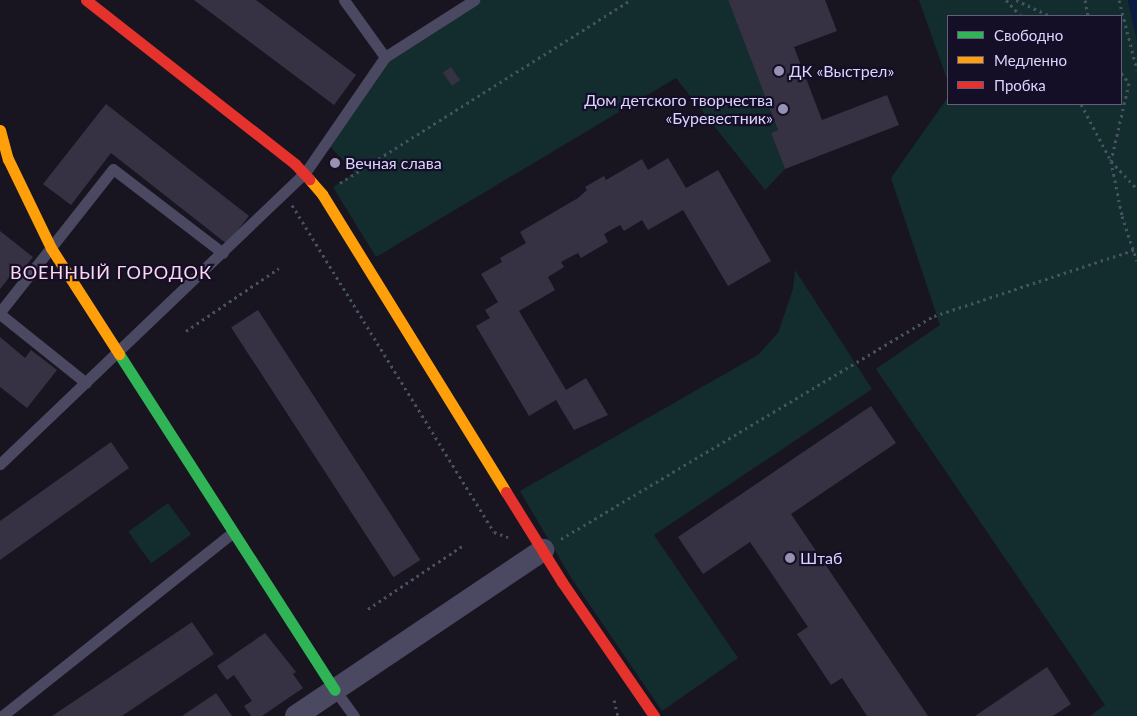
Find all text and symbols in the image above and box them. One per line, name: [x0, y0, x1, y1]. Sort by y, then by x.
legend: [947, 15, 1122, 105]
text: Свободно: [994, 26, 1063, 44]
text: Медленно: [994, 51, 1067, 69]
place label: ДК «Выстрел»: [789, 61, 894, 81]
marker: ДК «Выстрел»: [773, 65, 785, 77]
text: Пробка: [994, 76, 1046, 94]
place label: Дом детского творчества «Буревестник»: [584, 90, 773, 128]
marker: Дом детского творчества «Буревестник»: [777, 103, 789, 115]
place label: Вечная слава: [345, 153, 442, 173]
marker: Вечная слава: [329, 157, 341, 169]
district label: ВОЕННЫЙ ГОРОДОК: [8, 261, 214, 283]
place label: Штаб: [800, 548, 842, 568]
marker: Штаб: [784, 552, 796, 564]

